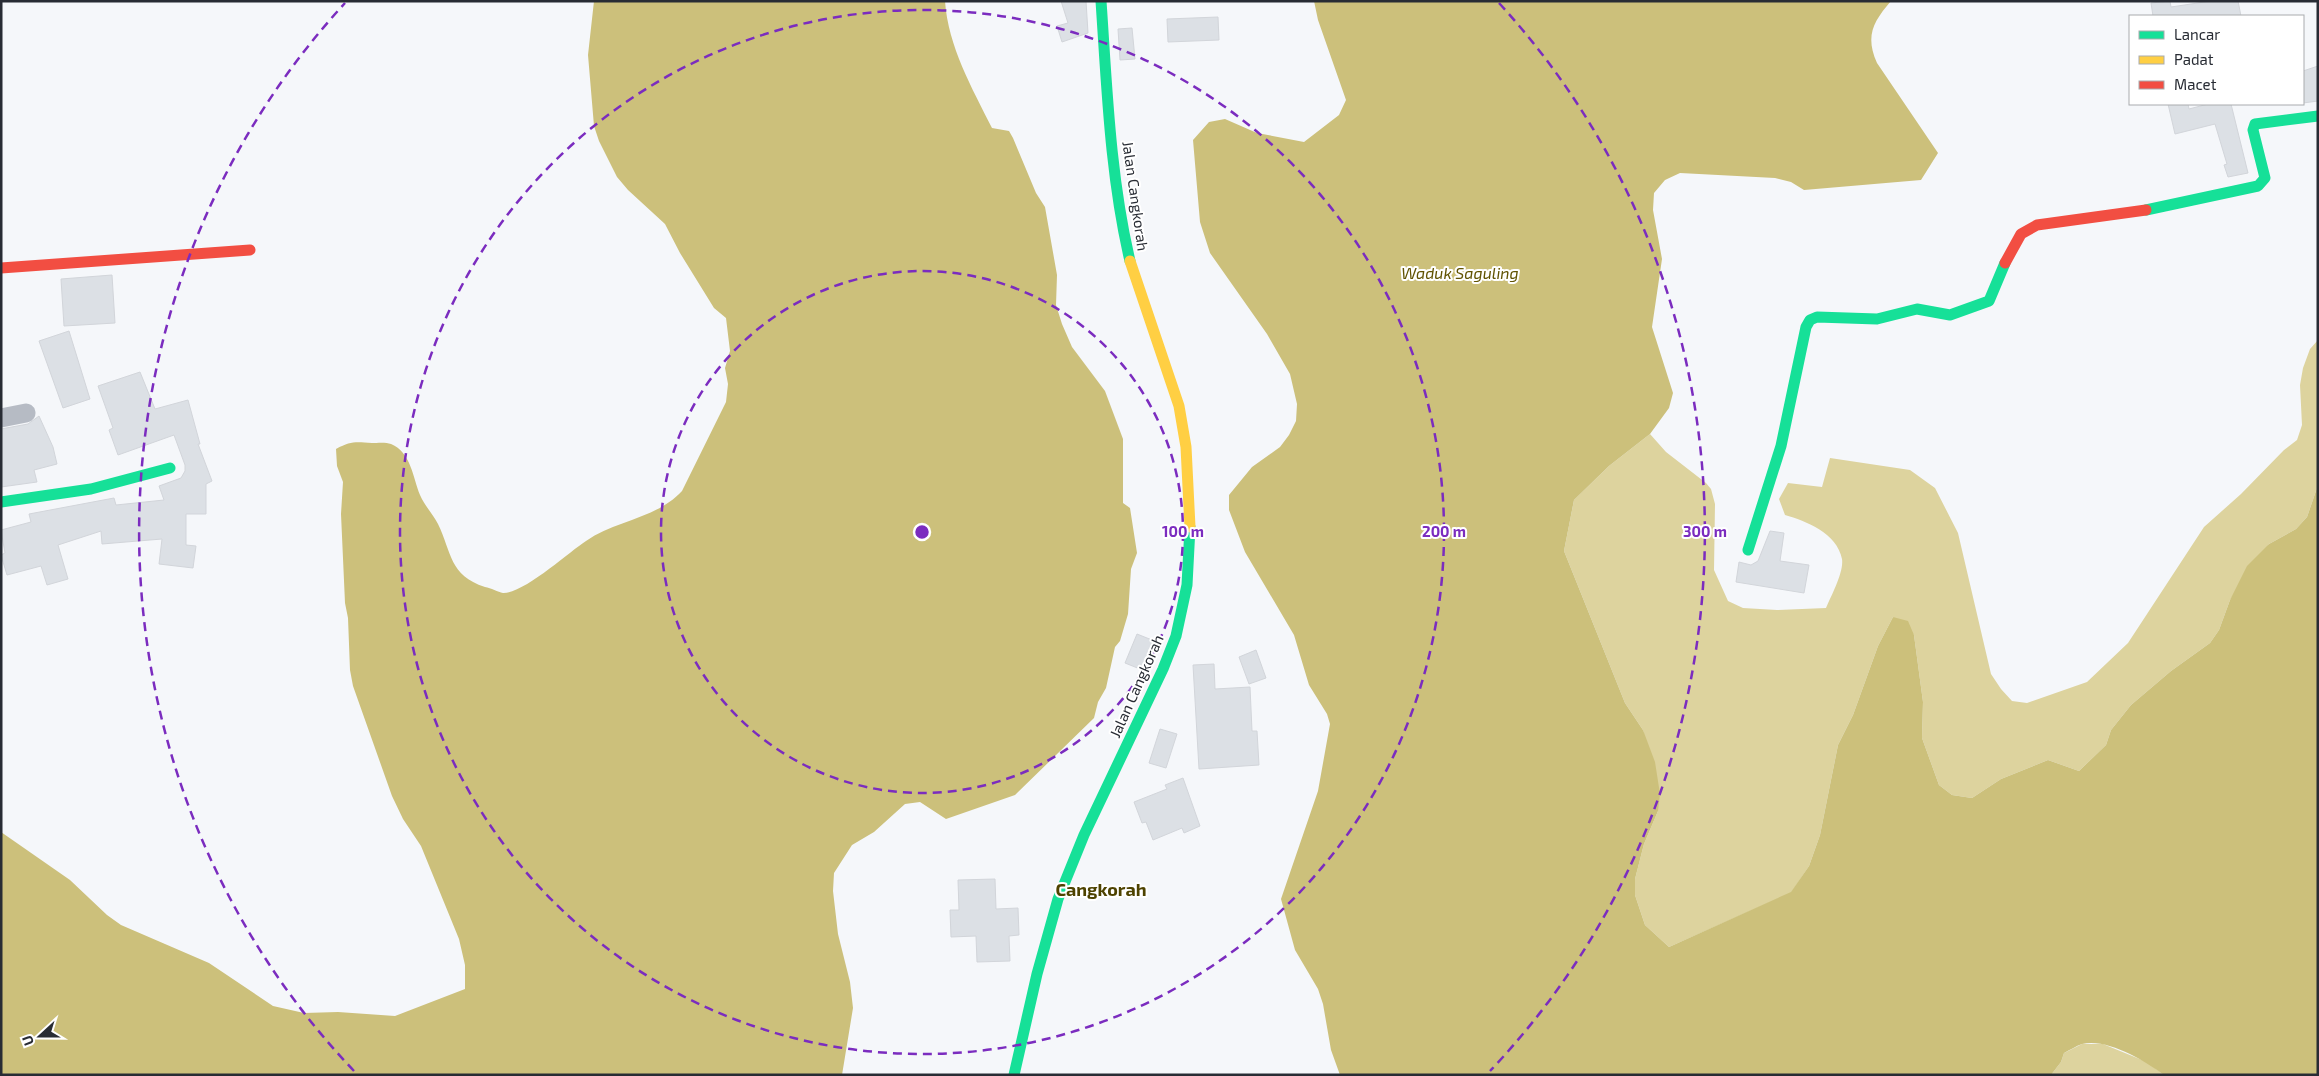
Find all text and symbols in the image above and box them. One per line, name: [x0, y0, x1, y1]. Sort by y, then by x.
legend: [2129, 15, 2304, 105]
text: Lancar: [2174, 25, 2220, 43]
text: Padat: [2174, 50, 2214, 68]
text: Macet: [2174, 75, 2217, 93]
street label: Jalan Cangkorah: [1119, 140, 1153, 252]
water label: Waduk Saguling: [1401, 263, 1519, 282]
text: 100 m: [1162, 522, 1204, 540]
text: 200 m: [1422, 522, 1466, 540]
text: 300 m: [1683, 522, 1727, 540]
centre of rings: [913, 523, 931, 541]
street label: Jalan Cangkorah: [1105, 632, 1167, 740]
district label: Cangkorah: [1055, 878, 1147, 900]
north arrow: [15, 1011, 65, 1061]
text: U: [18, 1033, 37, 1048]

